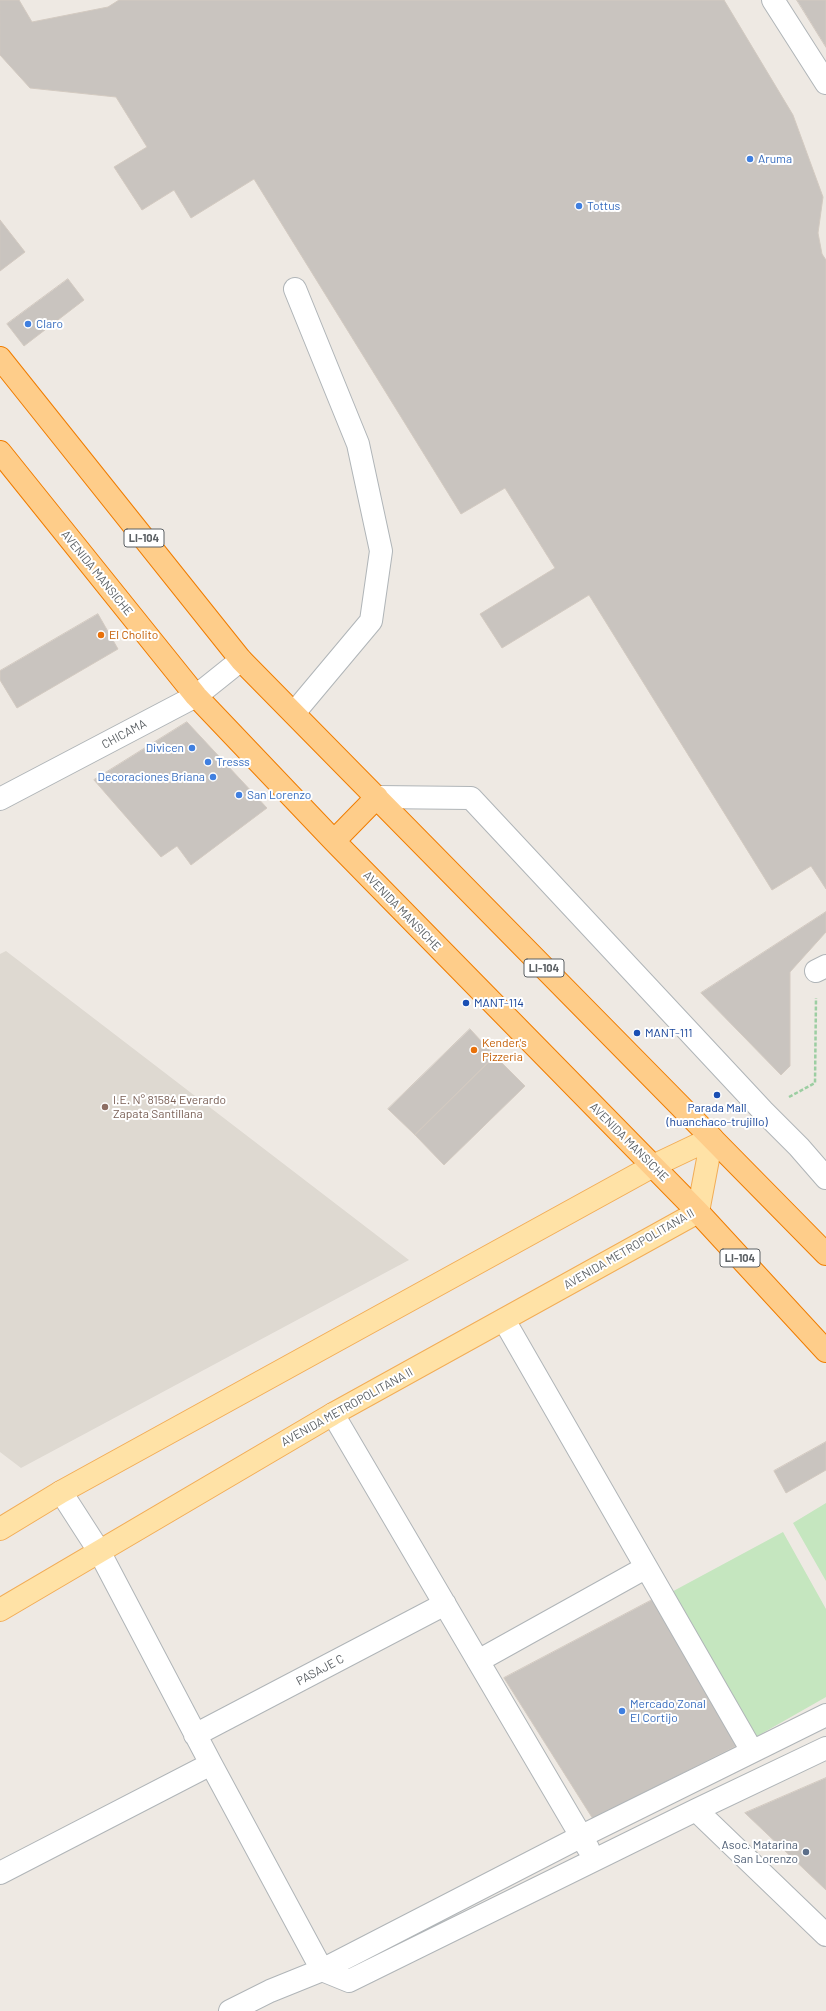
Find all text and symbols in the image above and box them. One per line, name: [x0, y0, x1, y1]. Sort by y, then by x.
place label: Aruma: [758, 152, 792, 166]
marker: Aruma: [745, 154, 755, 164]
place label: Tottus: [587, 199, 620, 213]
marker: Tottus: [574, 201, 584, 211]
place label: Claro: [36, 317, 63, 331]
marker: Claro: [23, 319, 33, 329]
street label: AVENIDA MANSICHE: [58, 528, 136, 618]
road number: LI-104: [124, 529, 164, 547]
place label: El Cholito: [109, 628, 158, 642]
marker: El Cholito: [96, 630, 106, 640]
street label: CHICAMA: [99, 716, 149, 752]
place label: Divicen: [146, 741, 184, 755]
marker: Divicen: [187, 743, 197, 753]
place label: Tresss: [216, 755, 250, 769]
marker: Tresss: [203, 757, 213, 767]
place label: Decoraciones Briana: [98, 770, 205, 784]
marker: Decoraciones Briana: [208, 772, 218, 782]
place label: San Lorenzo: [247, 788, 311, 802]
marker: San Lorenzo: [234, 790, 244, 800]
street label: AVENIDA MANSICHE: [360, 868, 444, 954]
road number: LI-104: [524, 959, 564, 977]
place label: MANT-114: [474, 996, 524, 1010]
marker: MANT-114: [461, 998, 471, 1008]
place label: MANT-111: [645, 1026, 692, 1040]
marker: MANT-111: [632, 1028, 642, 1038]
place label: Kender's Pizzeria: [482, 1036, 527, 1064]
marker: Kender's Pizzeria: [469, 1045, 479, 1055]
marker: Parada Mall (huanchaco-trujillo): [712, 1090, 722, 1100]
place label: I.E. N° 81584 Everardo Zapata Santillana: [113, 1093, 226, 1121]
street label: AVENIDA MANSICHE: [587, 1100, 671, 1184]
place label: Parada Mall (huanchaco-trujillo): [666, 1101, 768, 1129]
marker: I.E. N° 81584 Everardo Zapata Santillana: [100, 1102, 110, 1112]
street label: AVENIDA METROPOLITANA II: [561, 1206, 697, 1292]
road number: LI-104: [720, 1249, 760, 1267]
street label: AVENIDA METROPOLITANA II: [279, 1365, 415, 1449]
street label: PASAJE C: [294, 1651, 346, 1689]
place label: Mercado Zonal El Cortijo: [630, 1697, 706, 1725]
marker: Mercado Zonal El Cortijo: [617, 1706, 627, 1716]
place label: Asoc. Matarina San Lorenzo: [722, 1838, 798, 1866]
marker: Asoc. Matarina San Lorenzo: [801, 1847, 811, 1857]

